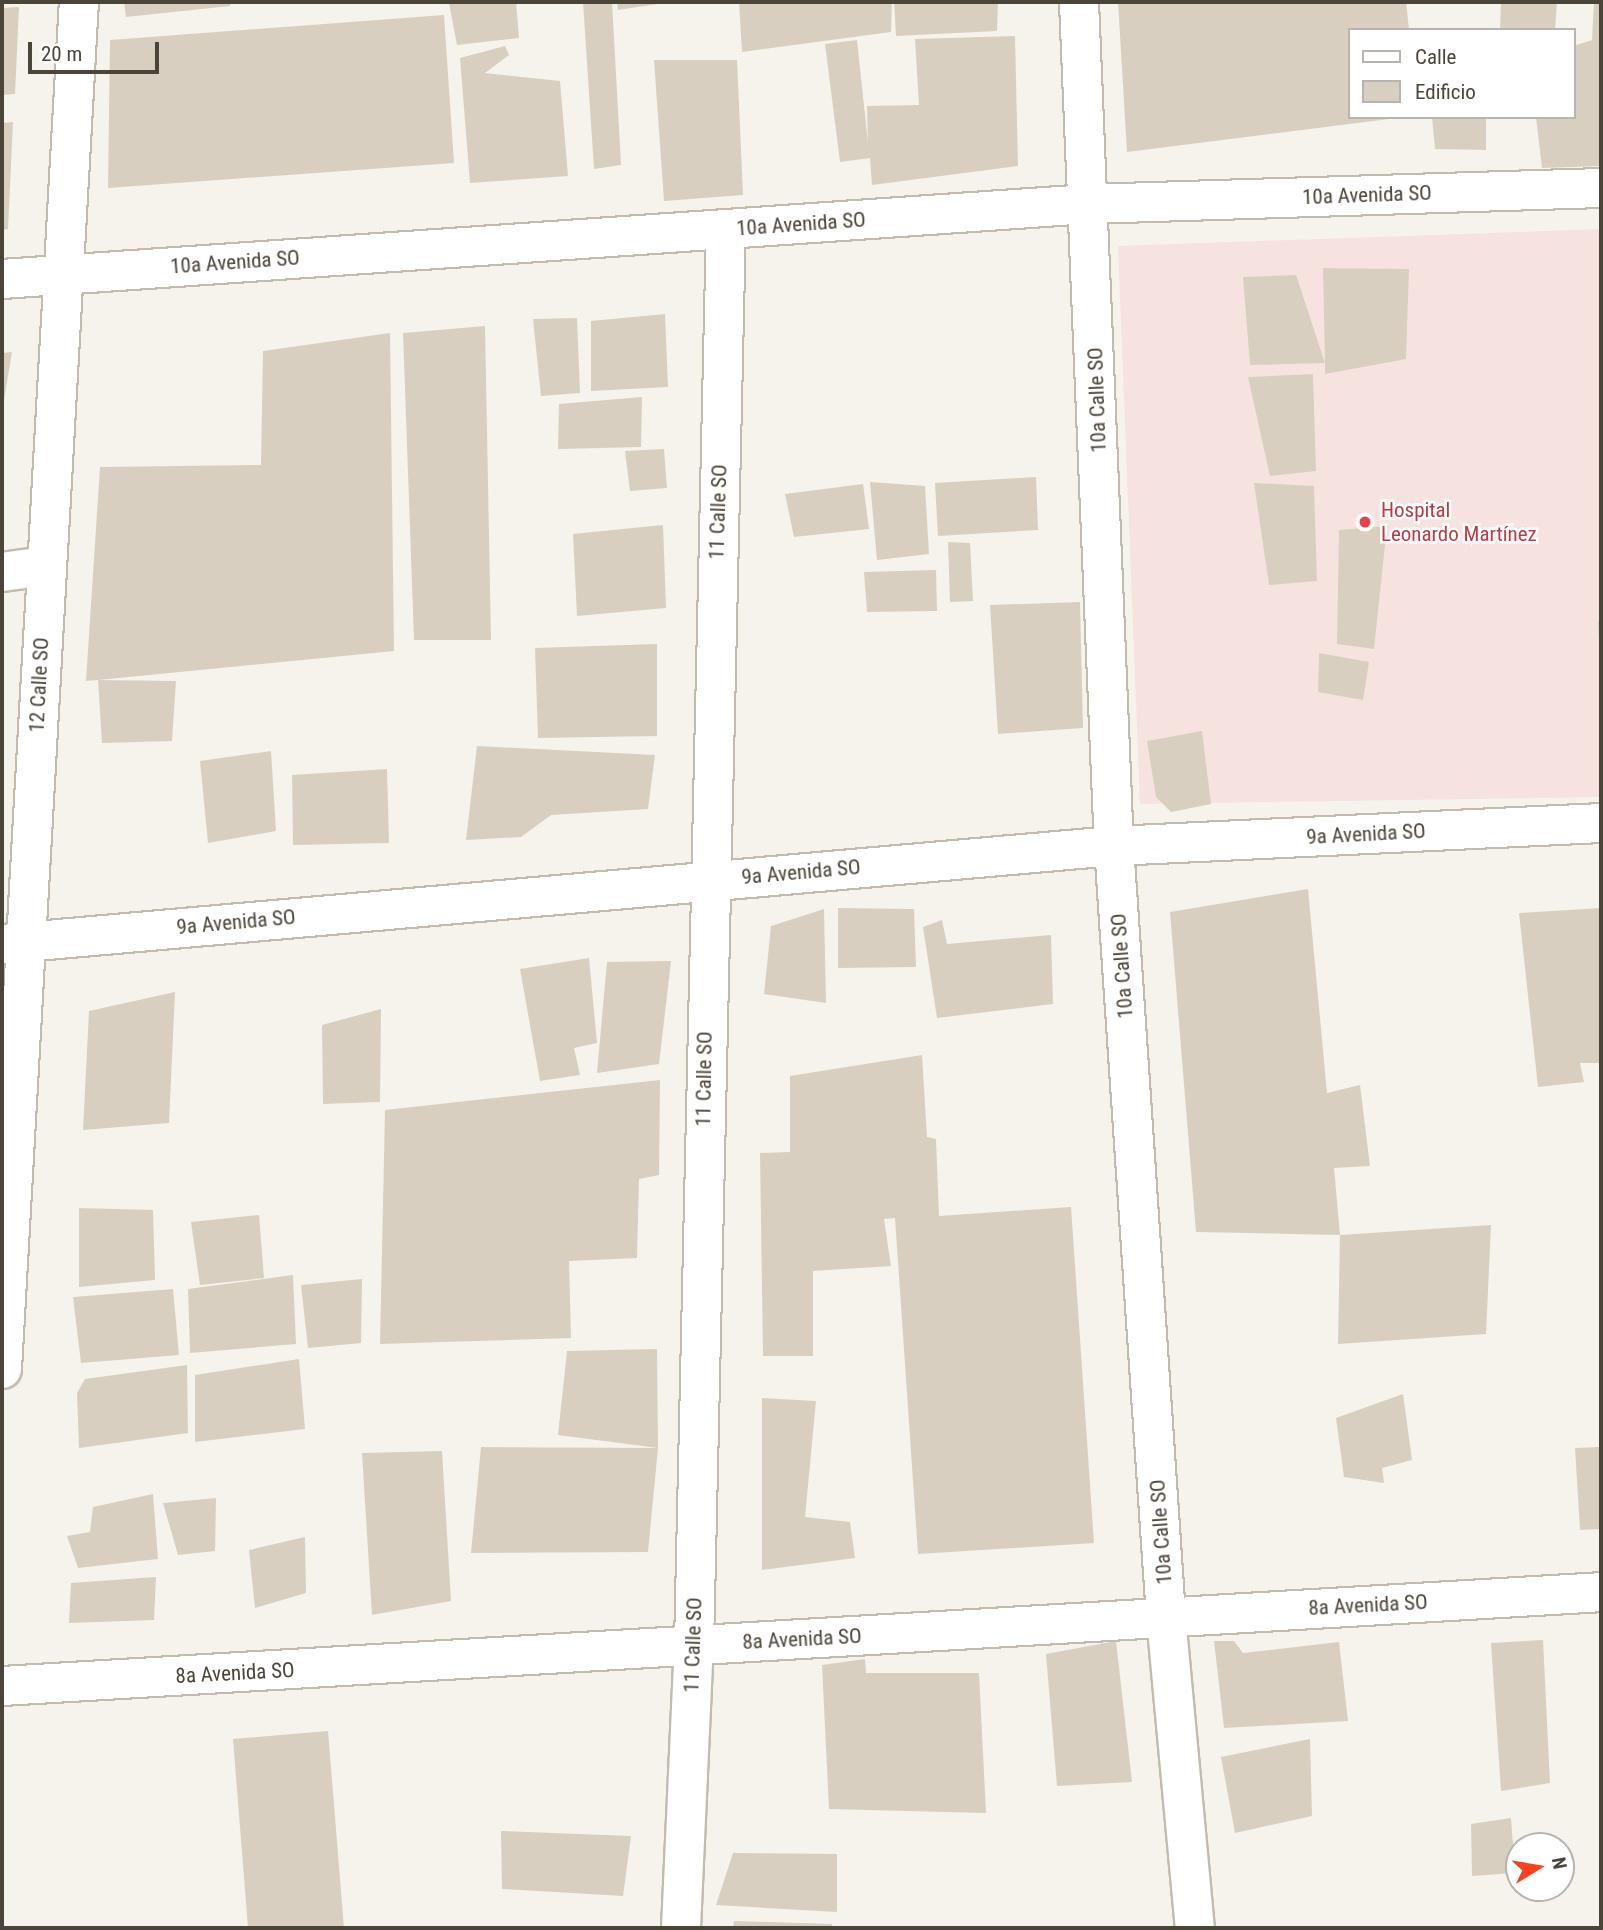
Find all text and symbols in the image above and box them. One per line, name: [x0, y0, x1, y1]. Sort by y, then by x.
scale bar: [32, 28, 163, 72]
legend: [1348, 28, 1575, 119]
text: 20 m: [41, 42, 82, 66]
text: Calle: [1415, 45, 1456, 69]
text: Edificio: [1415, 80, 1476, 104]
street label: 10a Avenida SO: [1302, 180, 1432, 210]
street label: 10a Avenida SO: [735, 207, 867, 241]
street label: 10a Avenida SO: [169, 245, 301, 279]
street label: 10a Calle SO: [1083, 347, 1111, 453]
street label: 11 Calle SO: [704, 464, 732, 560]
place label: Hospital Leonardo Martínez: [1381, 497, 1537, 547]
marker: Hospital Leonardo Martínez: [1355, 512, 1375, 532]
street label: 12 Calle SO: [24, 637, 54, 733]
street label: 9a Avenida SO: [1306, 818, 1426, 850]
street label: 9a Avenida SO: [740, 854, 862, 890]
street label: 9a Avenida SO: [175, 904, 297, 940]
street label: 10a Calle SO: [1106, 913, 1138, 1019]
street label: 11 Calle SO: [691, 1031, 717, 1127]
street label: 10a Calle SO: [1145, 1479, 1177, 1585]
street label: 8a Avenida SO: [1308, 1589, 1428, 1621]
street label: 11 Calle SO: [679, 1597, 707, 1693]
street label: 8a Avenida SO: [742, 1623, 862, 1655]
street label: 8a Avenida SO: [175, 1657, 295, 1689]
north arrow: [1505, 1832, 1575, 1902]
text: N: [1547, 1855, 1572, 1871]

